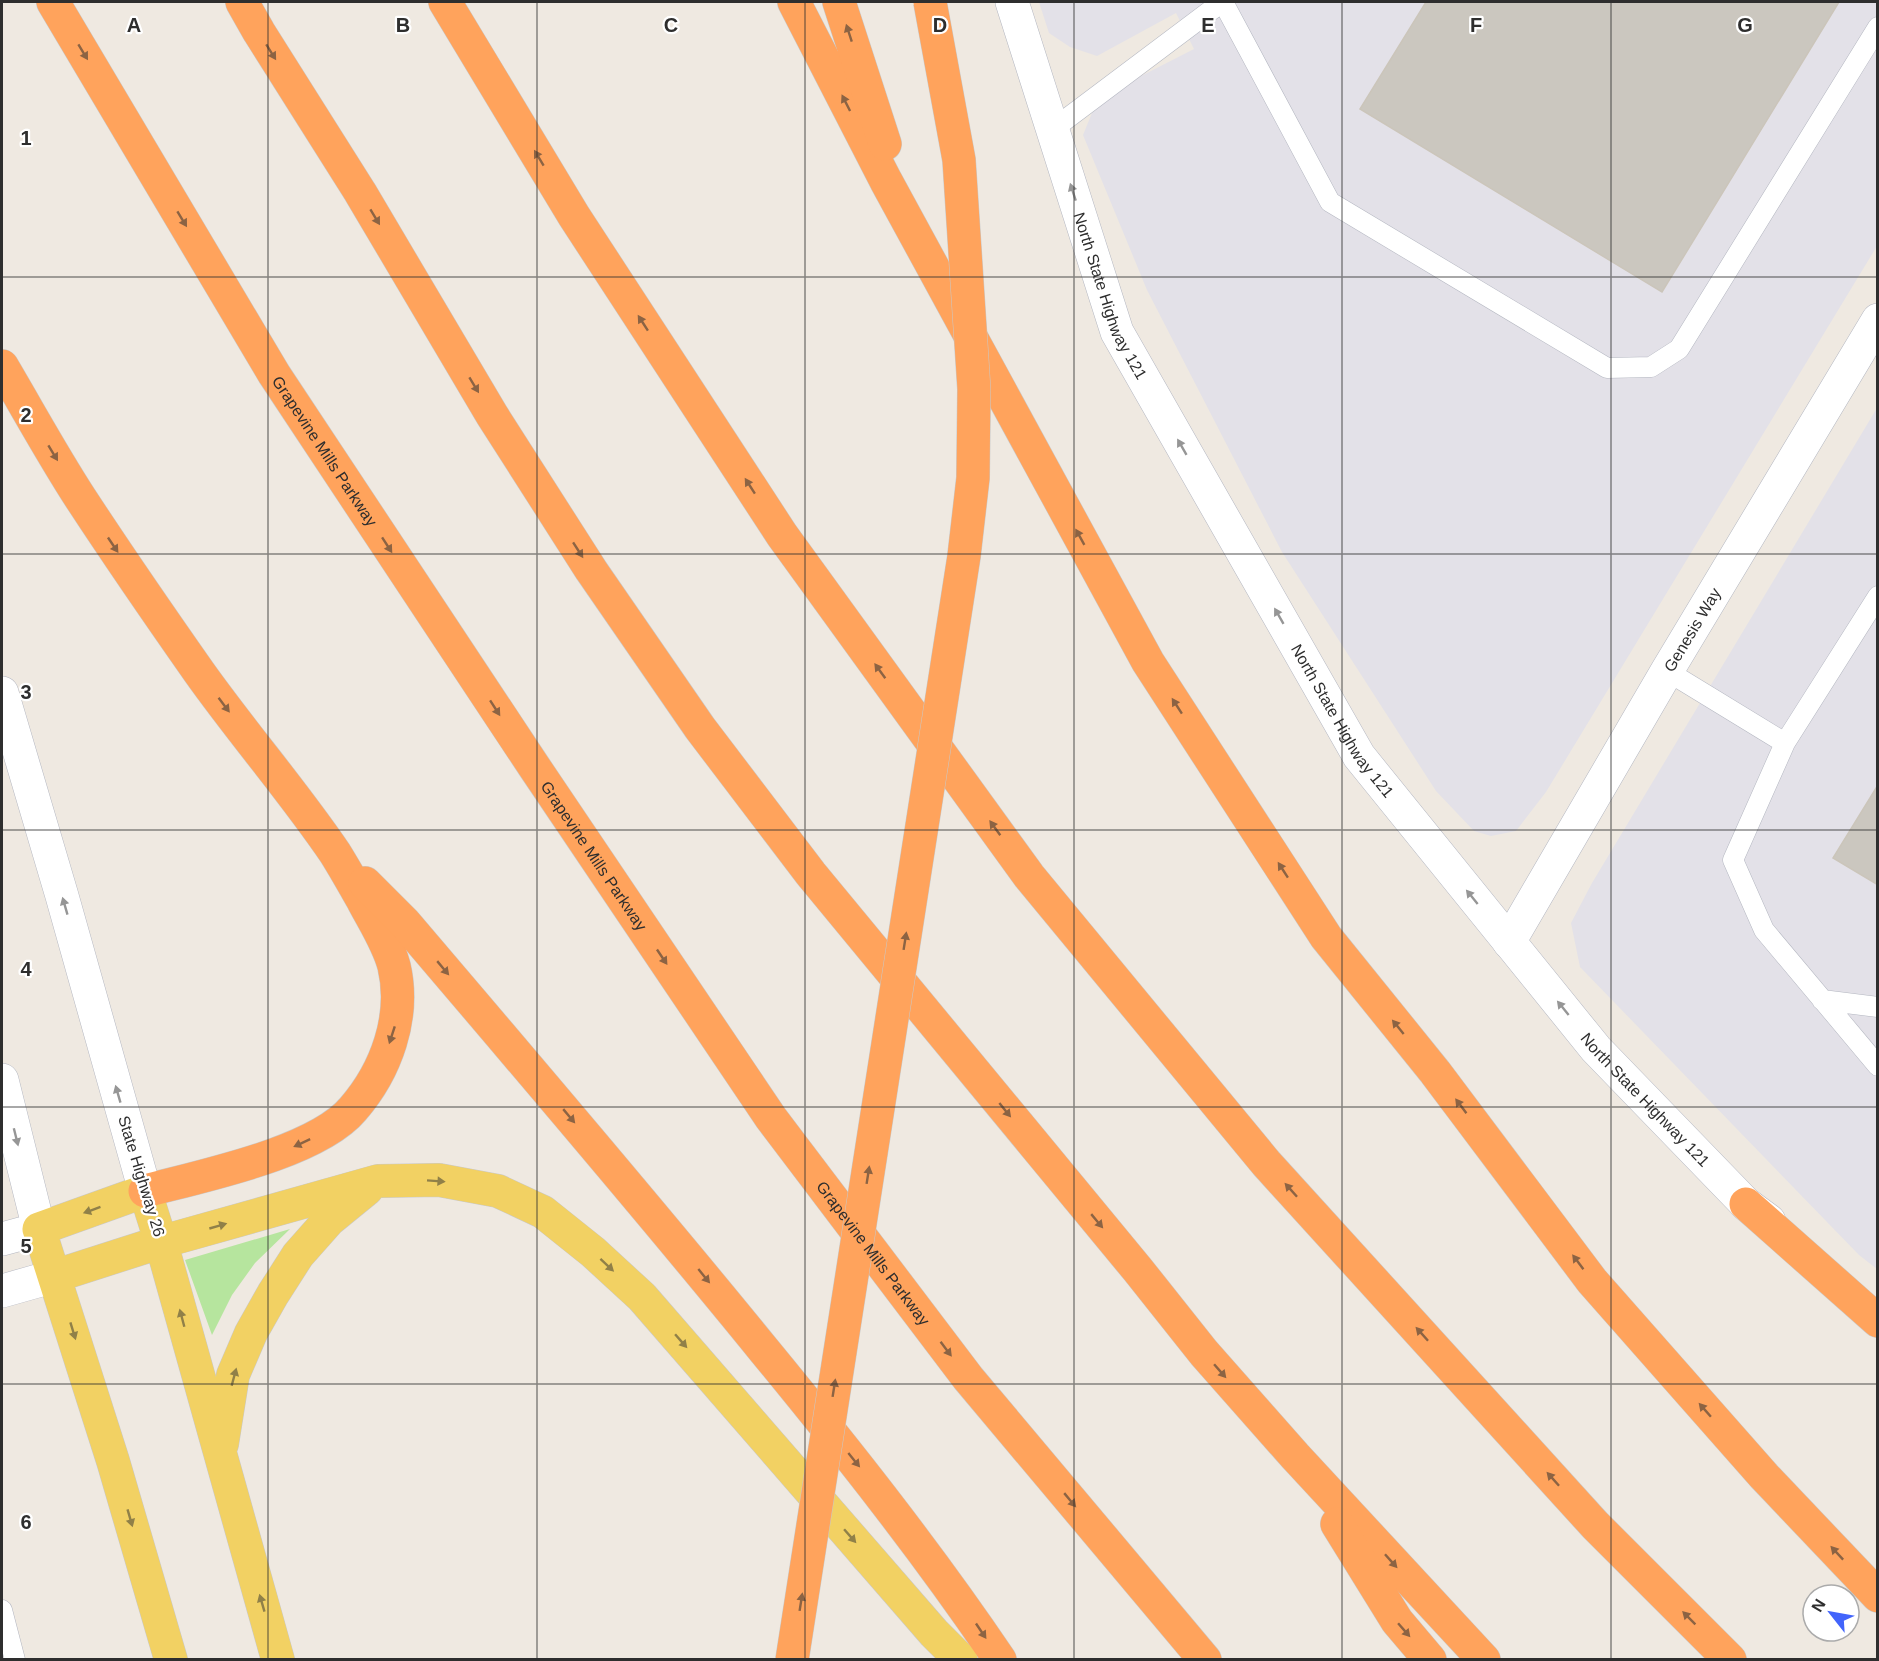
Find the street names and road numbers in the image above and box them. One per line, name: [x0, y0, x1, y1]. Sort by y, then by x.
street label: North State Highway 121: [1070, 210, 1150, 382]
street label: Grapevine Mills Parkway: [269, 373, 380, 529]
street label: Genesis Way: [1661, 585, 1724, 675]
street label: North State Highway 121: [1288, 641, 1397, 801]
street label: Grapevine Mills Parkway: [537, 778, 650, 934]
street label: North State Highway 121: [1577, 1030, 1713, 1170]
street label: State Highway 26: [115, 1114, 168, 1239]
street label: Grapevine Mills Parkway: [813, 1178, 933, 1329]

